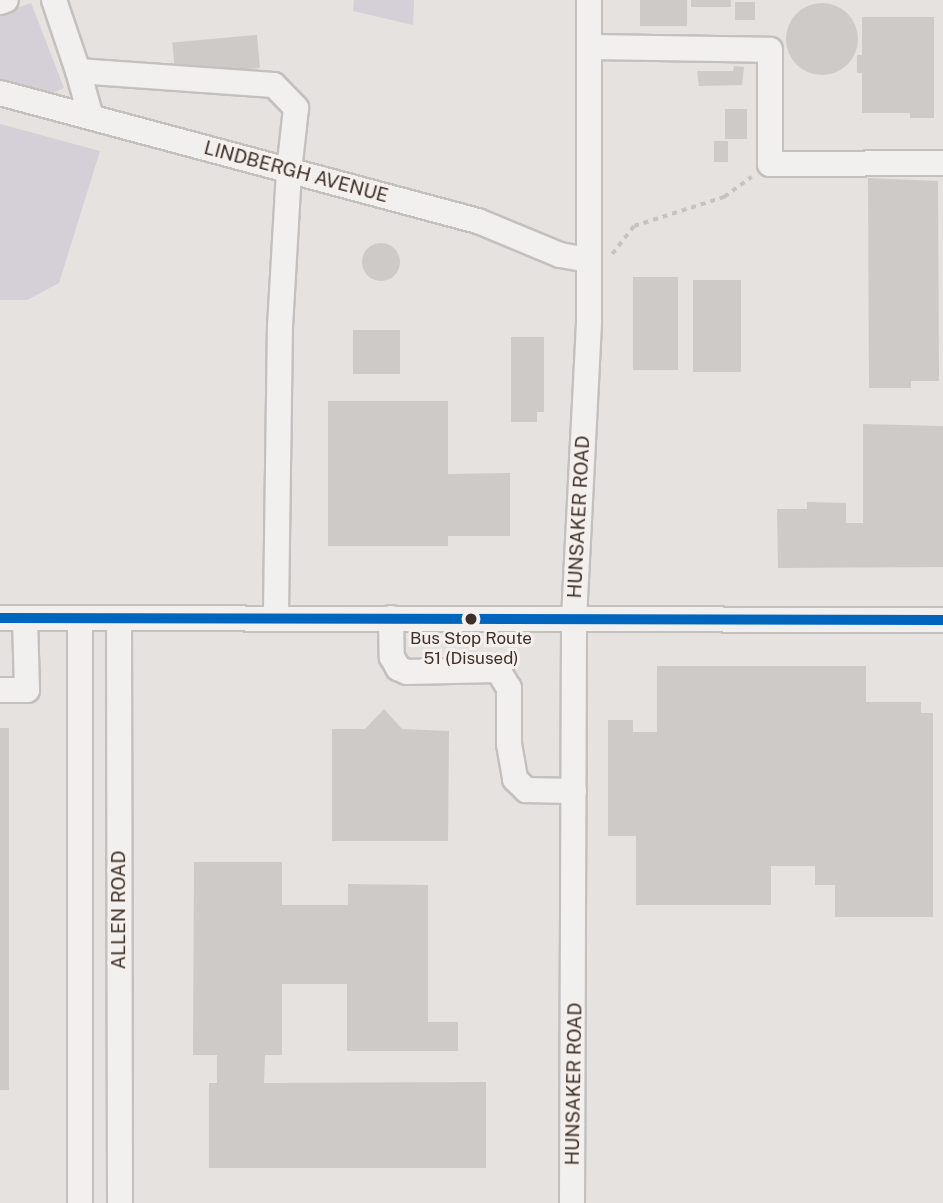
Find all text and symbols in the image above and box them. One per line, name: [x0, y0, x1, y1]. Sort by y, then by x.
street label: LINDBERGH AVENUE: [201, 136, 391, 208]
street label: HUNSAKER ROAD: [563, 435, 595, 599]
marker: Bus Stop Route 51 (Disused): [464, 612, 478, 626]
place label: Bus Stop Route 51 (Disused): [410, 629, 532, 669]
street label: ALLEN ROAD: [108, 851, 130, 969]
street label: HUNSAKER ROAD: [561, 1002, 587, 1166]

